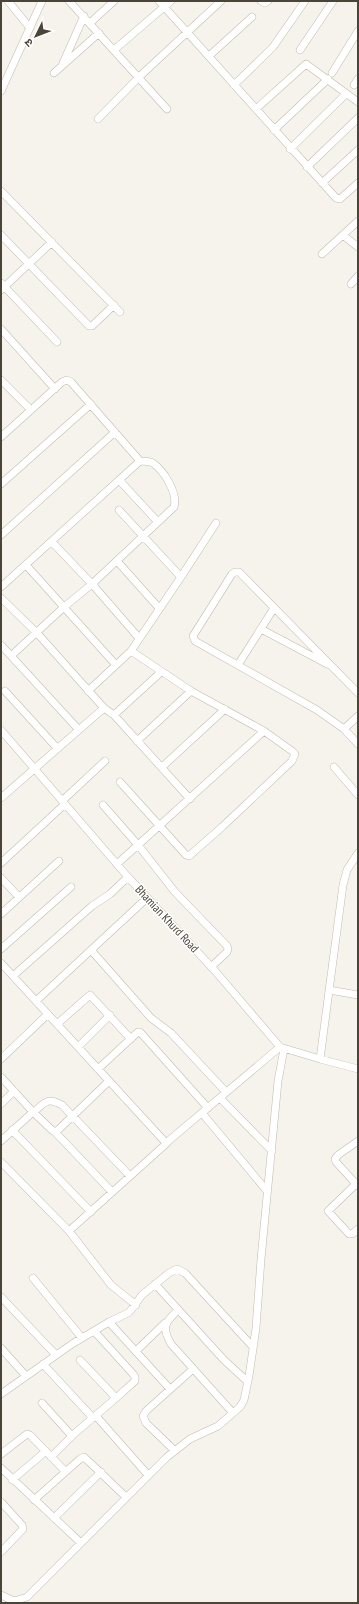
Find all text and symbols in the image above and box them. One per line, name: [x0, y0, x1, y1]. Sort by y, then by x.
north arrow: [16, 16, 56, 56]
text: उ: [21, 35, 36, 50]
street label: Bhamian Khurd Road: [132, 882, 202, 955]

